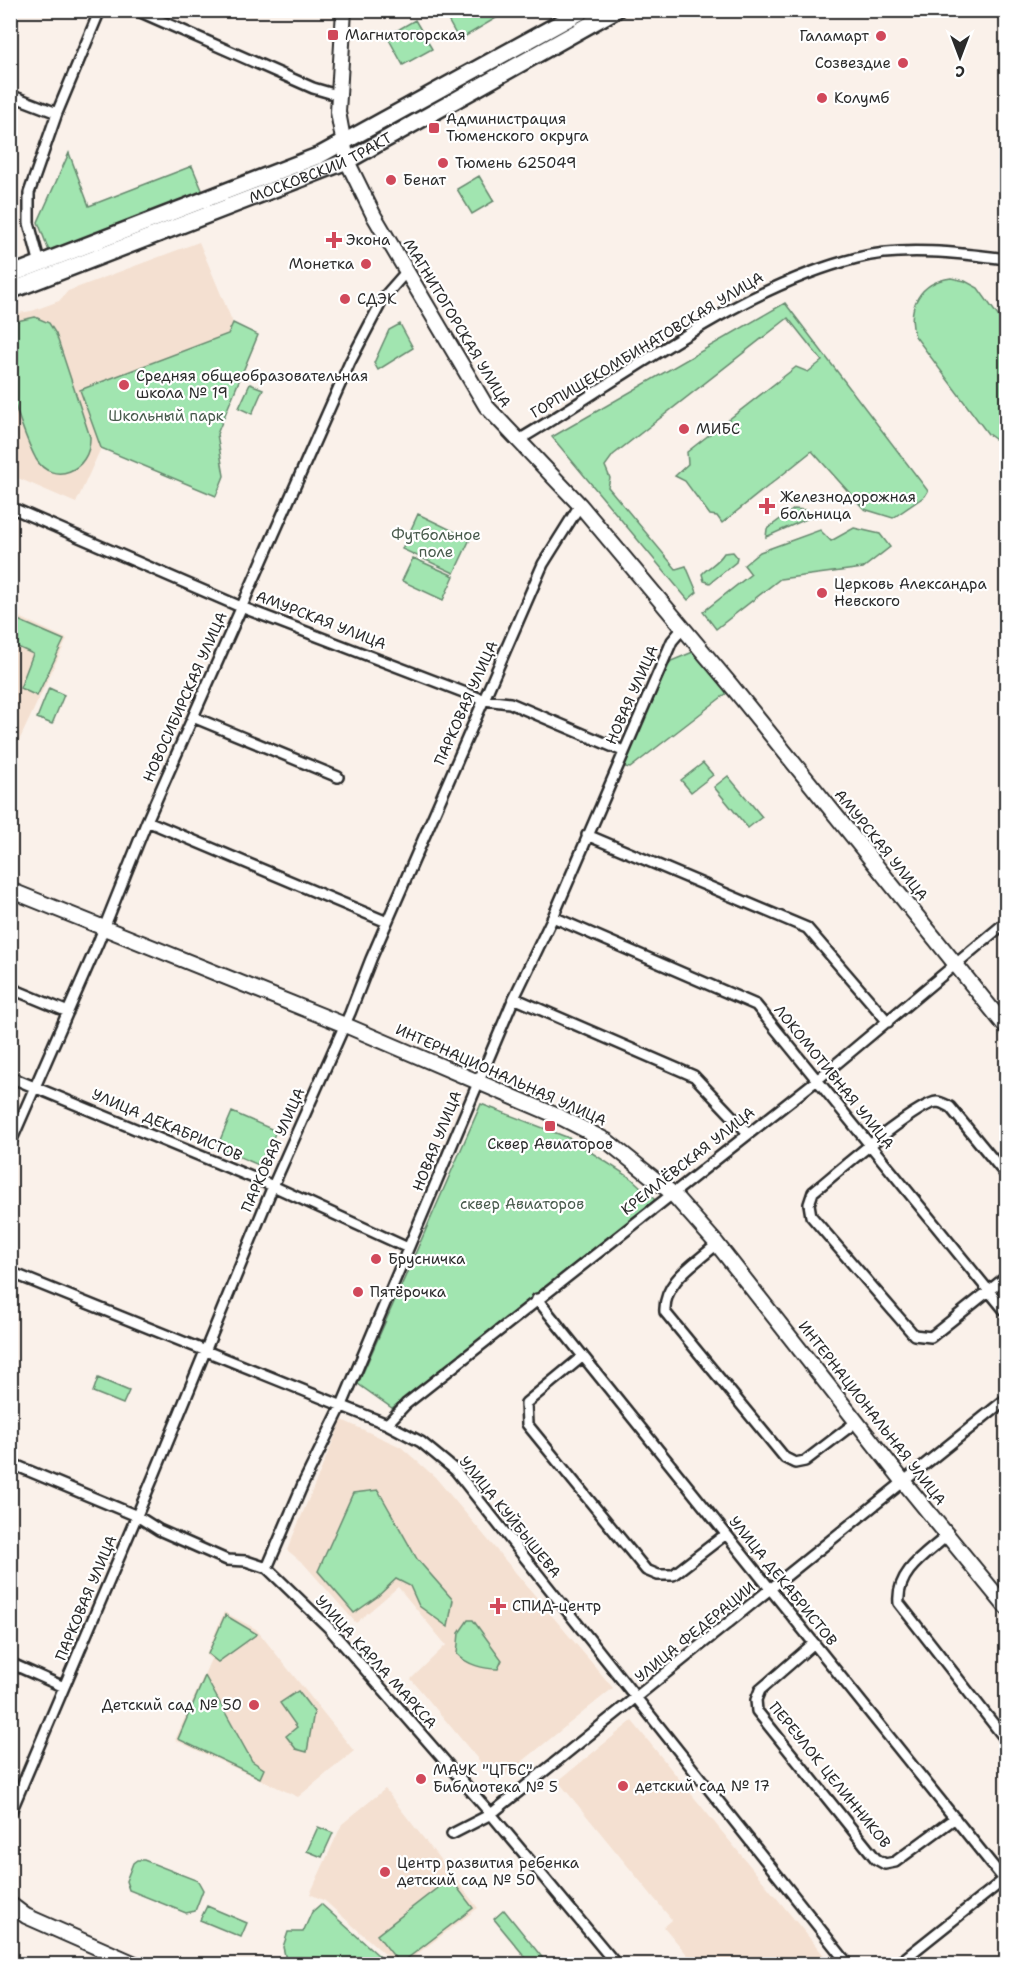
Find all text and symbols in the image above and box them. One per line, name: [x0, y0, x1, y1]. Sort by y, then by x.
place label: Магнитогорская: [345, 25, 466, 45]
place label: Галамарт: [799, 26, 869, 46]
north arrow: [930, 27, 990, 87]
marker: Магнитогорская: [326, 28, 340, 42]
marker: Галамарт: [874, 29, 888, 43]
place label: Созвездие: [815, 53, 891, 73]
marker: Созвездие: [896, 56, 910, 70]
text: С: [955, 61, 965, 82]
place label: Колумб: [834, 88, 889, 108]
marker: Колумб: [815, 91, 829, 105]
place label: Администрация Тюменского округа: [446, 109, 589, 146]
marker: Администрация Тюменского округа: [427, 121, 441, 135]
street label: МОСКОВСКИЙ ТРАКТ: [246, 128, 396, 208]
place label: Тюмень 625049: [455, 153, 576, 173]
marker: Тюмень 625049: [436, 156, 450, 170]
place label: Бенат: [403, 170, 447, 190]
marker: Бенат: [384, 173, 398, 187]
place label: Экона: [346, 230, 391, 250]
marker: Экона: [327, 233, 341, 247]
street label: МАГНИТОГОРСКАЯ УЛИЦА: [399, 235, 515, 411]
place label: Монетка: [289, 254, 355, 274]
marker: Монетка: [359, 257, 373, 271]
street label: ГОРПИЩЕКОМБИНАТОВСКАЯ УЛИЦА: [527, 267, 767, 423]
place label: СДЭК: [357, 289, 397, 309]
marker: СДЭК: [338, 292, 352, 306]
place label: Средняя общеобразовательная школа № 19: [136, 366, 368, 403]
marker: Средняя общеобразовательная школа № 19: [117, 378, 131, 392]
park label: Школьный парк: [108, 406, 224, 426]
place label: МИБС: [696, 419, 740, 439]
marker: МИБС: [677, 422, 691, 436]
place label: Железнодорожная больница: [780, 487, 916, 524]
marker: Железнодорожная больница: [758, 497, 776, 515]
park label: Футбольное поле: [391, 525, 481, 562]
place label: Церковь Александра Невского: [834, 574, 987, 611]
street label: АМУРСКАЯ УЛИЦА: [253, 586, 389, 654]
marker: Церковь Александра Невского: [815, 586, 829, 600]
street label: НОВОСИБИРСКАЯ УЛИЦА: [138, 609, 232, 785]
street label: ПАРКОВАЯ УЛИЦА: [430, 638, 502, 768]
street label: НОВАЯ УЛИЦА: [601, 642, 663, 748]
street label: АМУРСКАЯ УЛИЦА: [830, 785, 932, 905]
street label: ЛОКОМОТИВНАЯ УЛИЦА: [770, 1001, 899, 1153]
street label: ИНТЕРНАЦИОНАЛЬНАЯ УЛИЦА: [392, 1019, 610, 1131]
street label: УЛИЦА ДЕКАБРИСТОВ: [89, 1084, 245, 1166]
street label: ПАРКОВАЯ УЛИЦА: [237, 1085, 309, 1215]
street label: НОВАЯ УЛИЦА: [408, 1088, 466, 1194]
street label: КРЕМЛЁВСКАЯ УЛИЦА: [617, 1102, 759, 1220]
marker: Сквер Авиаторов: [543, 1119, 557, 1133]
place label: Сквер Авиаторов: [487, 1134, 613, 1154]
park label: сквер Авиаторов: [460, 1194, 584, 1214]
place label: Брусничка: [388, 1249, 466, 1269]
marker: Брусничка: [369, 1252, 383, 1266]
place label: Пятёрочка: [370, 1282, 447, 1302]
marker: Пятёрочка: [351, 1285, 365, 1299]
street label: ИНТЕРНАЦИОНАЛЬНАЯ УЛИЦА: [794, 1317, 950, 1509]
street label: УЛИЦА КУЙБЫШЕВА: [455, 1451, 566, 1582]
street label: УЛИЦА ДЕКАБРИСТОВ: [724, 1512, 842, 1650]
street label: ПАРКОВАЯ УЛИЦА: [51, 1532, 121, 1664]
street label: УЛИЦА ФЕДЕРАЦИИ: [631, 1577, 759, 1687]
street label: УЛИЦА КАРЛА МАРКСА: [311, 1591, 441, 1733]
place label: СПИД-центр: [512, 1596, 601, 1616]
marker: СПИД-центр: [489, 1597, 507, 1615]
place label: Детский сад № 50: [102, 1695, 242, 1715]
marker: Детский сад № 50: [247, 1698, 261, 1712]
street label: ПЕРЕУЛОК ЦЕЛИННИКОВ: [765, 1698, 895, 1852]
place label: МАУК "ЦГБС" Библиотека № 5: [433, 1760, 558, 1797]
marker: МАУК "ЦГБС" Библиотека № 5: [414, 1772, 428, 1786]
place label: детский сад № 17: [635, 1776, 770, 1796]
marker: детский сад № 17: [616, 1779, 630, 1793]
place label: Центр развития ребенка детский сад № 50: [397, 1853, 580, 1890]
marker: Центр развития ребенка детский сад № 50: [378, 1865, 392, 1879]

